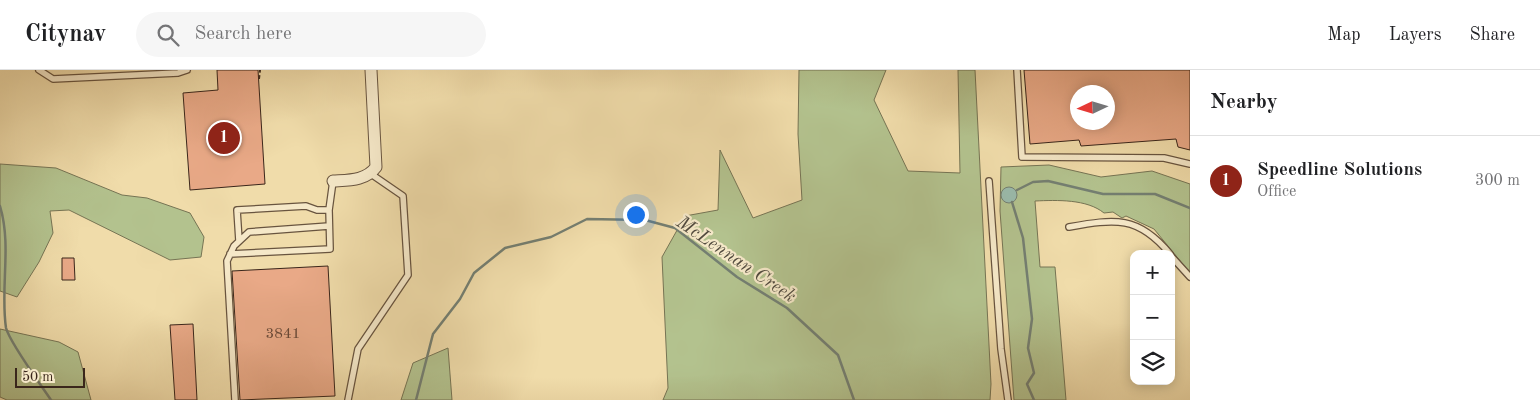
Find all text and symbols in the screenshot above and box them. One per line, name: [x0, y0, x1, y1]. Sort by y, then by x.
search box: [136, 12, 486, 57]
icon: search: [154, 21, 182, 49]
text: Citynav: [25, 23, 106, 47]
text: Search here: [194, 25, 292, 44]
text: Map: [1327, 26, 1361, 44]
text: Layers: [1389, 26, 1441, 44]
text: Share: [1469, 26, 1515, 44]
north arrow: [1070, 85, 1115, 130]
text: Nearby: [1210, 92, 1278, 113]
pin: 1: [208, 119, 240, 157]
text: Speedline Solutions: [1257, 161, 1422, 180]
text: 1: [1221, 173, 1231, 189]
text: 300 m: [1475, 173, 1520, 189]
text: Office: [1257, 184, 1296, 200]
your location: [623, 202, 649, 228]
water label: McLennan Creek: [672, 213, 799, 307]
map controls: [1130, 250, 1175, 385]
button: +: [1130, 250, 1175, 295]
button: −: [1130, 295, 1175, 340]
house number: 3841: [266, 327, 300, 342]
button: layers: [1130, 340, 1175, 385]
scale bar: [15, 365, 85, 388]
text: 50 m: [22, 370, 53, 384]

